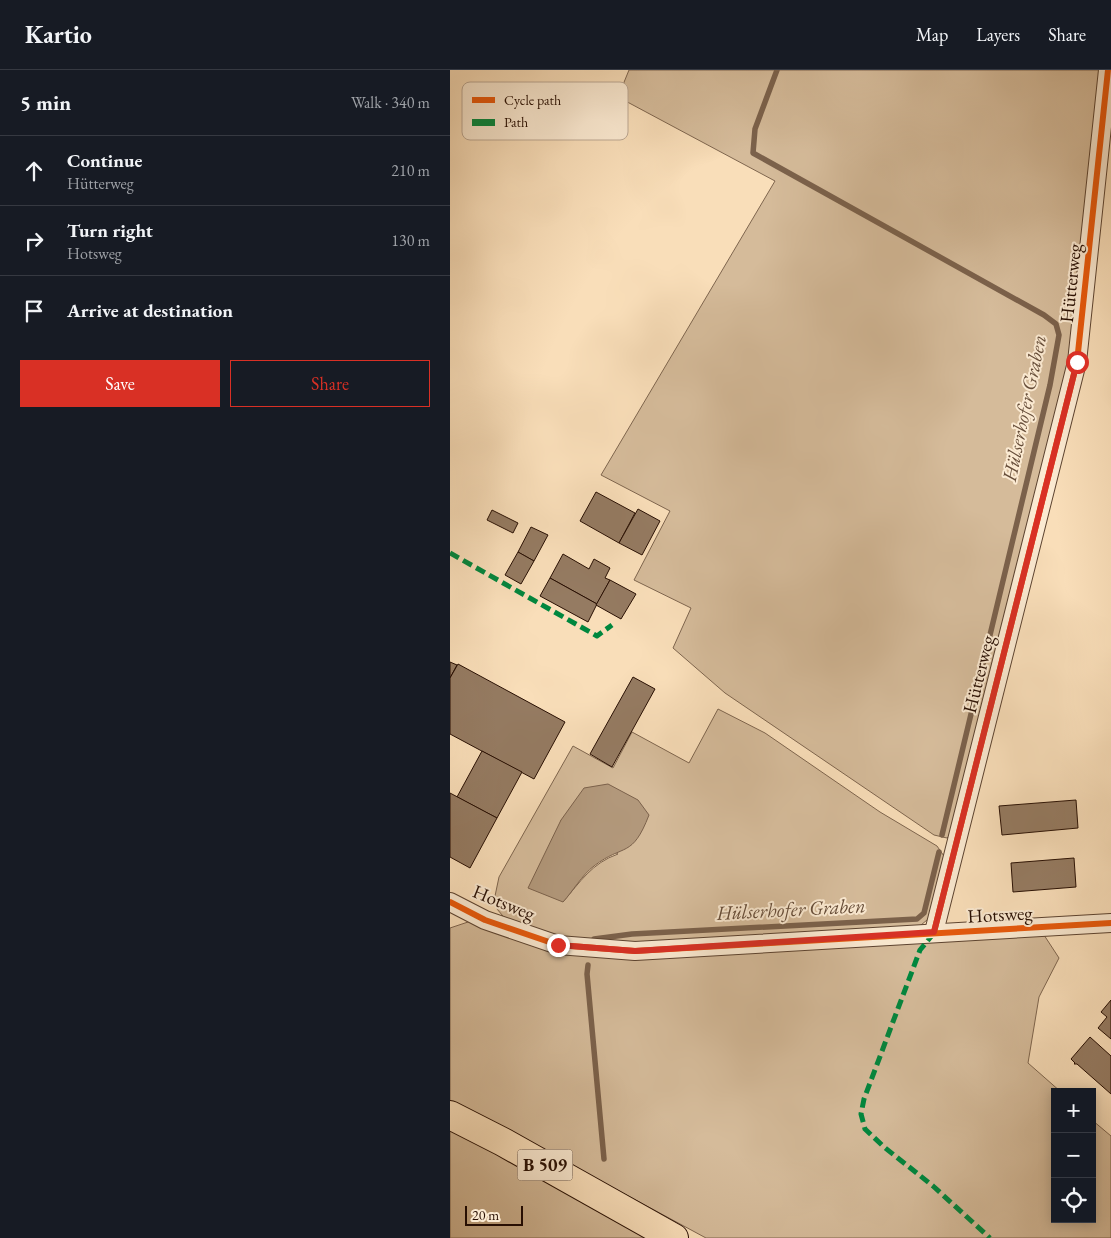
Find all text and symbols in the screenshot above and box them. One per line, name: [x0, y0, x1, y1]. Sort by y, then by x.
text: Kartio: [25, 19, 92, 50]
text: Map: [916, 23, 948, 46]
text: Layers: [976, 23, 1020, 46]
text: Share: [1048, 23, 1086, 46]
legend: [462, 82, 628, 140]
text: 5 min: [20, 89, 71, 116]
text: Cycle path: [504, 91, 561, 109]
text: Walk · 340 m: [351, 92, 430, 113]
text: Path: [504, 113, 528, 131]
text: Continue: [67, 148, 142, 173]
icon: ahead: [20, 157, 48, 185]
text: 210 m: [391, 160, 430, 181]
text: Hütterweg: [67, 173, 134, 194]
text: Turn right: [67, 218, 153, 243]
icon: right: [20, 227, 48, 255]
text: 130 m: [391, 230, 430, 251]
street label: Hütterweg: [1054, 242, 1087, 324]
text: Hotsweg: [67, 243, 122, 264]
icon: arrive: [20, 297, 48, 325]
text: Arrive at destination: [67, 298, 233, 323]
water label: Hülserhofer Graben: [996, 333, 1052, 484]
route start: [1066, 351, 1089, 374]
button: Save: [20, 360, 220, 407]
button: Share: [230, 360, 430, 407]
street label: Hütterweg: [957, 632, 1000, 716]
street label: Hotsweg: [469, 879, 539, 927]
water label: Hülserhofer Graben: [715, 892, 866, 926]
street label: Hotsweg: [967, 900, 1034, 929]
route end: [547, 934, 570, 957]
map controls: [1051, 1088, 1096, 1223]
button: +: [1051, 1088, 1096, 1133]
button: −: [1051, 1133, 1096, 1178]
road number: B 509: [518, 1150, 572, 1180]
button: locate: [1051, 1178, 1096, 1223]
scale bar: [465, 1203, 522, 1226]
text: 20 m: [472, 1206, 499, 1224]

